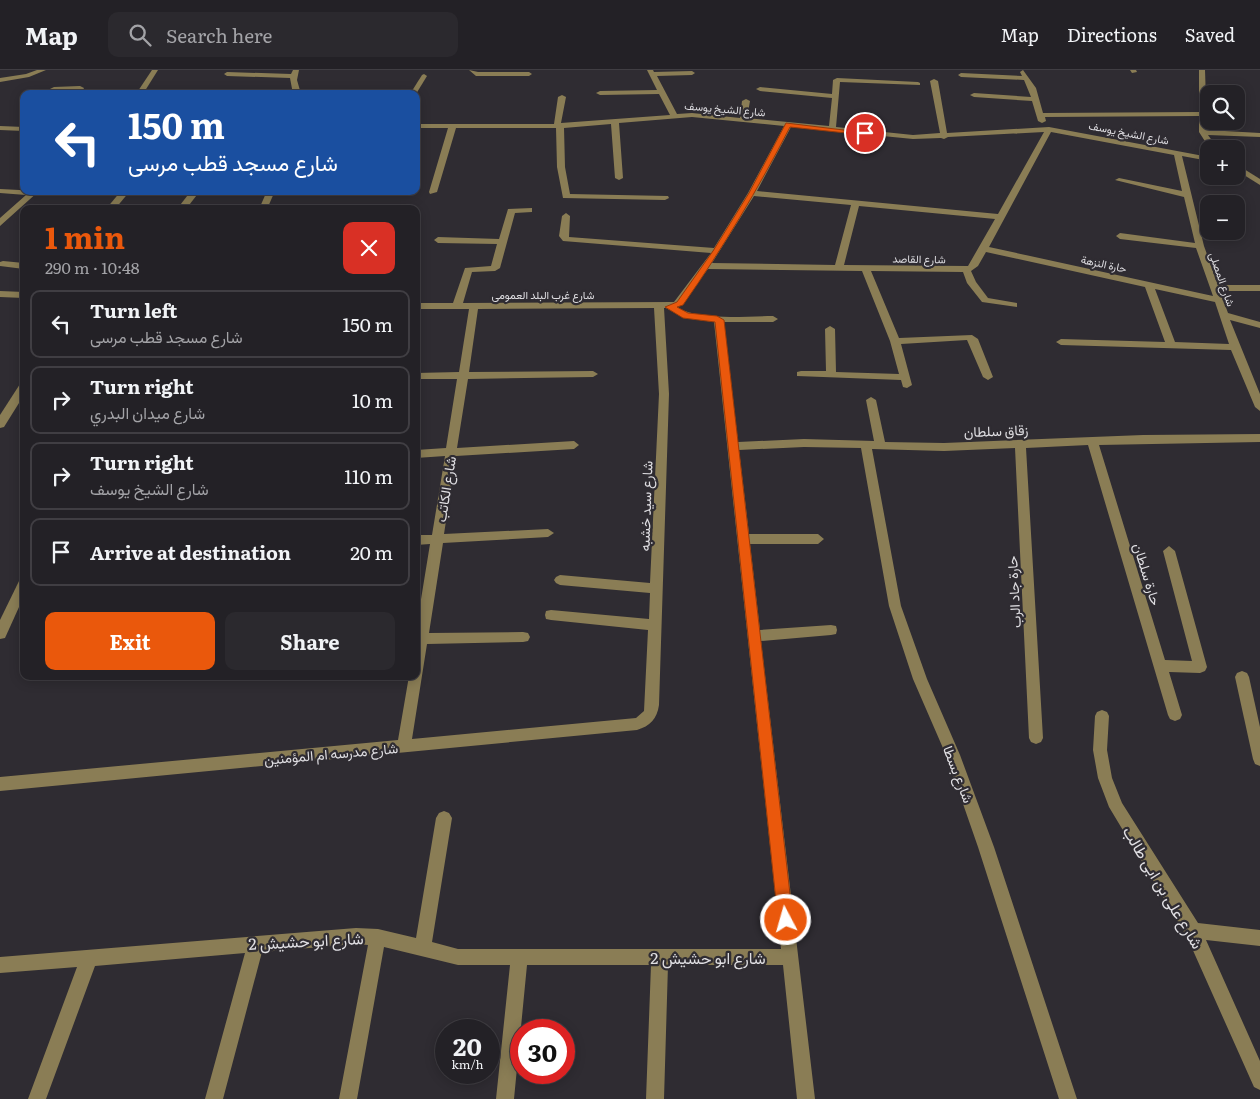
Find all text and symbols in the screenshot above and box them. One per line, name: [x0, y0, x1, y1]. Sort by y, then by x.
search box: [108, 12, 458, 57]
text: Map: [25, 17, 78, 52]
icon: search: [126, 21, 154, 49]
text: Search here: [166, 21, 272, 49]
text: Map: [1001, 21, 1039, 48]
text: Directions: [1067, 21, 1157, 48]
text: Saved: [1185, 21, 1235, 48]
map controls: [1200, 85, 1245, 240]
button: search: [1200, 85, 1245, 130]
street label: شارع الشيخ يوسف: [684, 96, 767, 121]
text: 150 m: [128, 98, 225, 150]
icon: left: [45, 110, 110, 175]
pin: [844, 112, 886, 154]
street label: شارع الشيخ يوسف: [1087, 116, 1171, 149]
icon: arrive: [851, 119, 879, 147]
button: +: [1200, 140, 1245, 185]
text: شارع مسجد قطب مرسى: [128, 145, 338, 178]
button: −: [1200, 195, 1245, 240]
text: 1 min: [45, 214, 125, 258]
button: close: [343, 222, 395, 274]
street label: شارع القاصد: [892, 250, 946, 267]
street label: حارة النزهة: [1080, 250, 1128, 276]
street label: شارع المصلى: [1205, 250, 1240, 309]
text: 290 m · 10:48: [45, 255, 140, 279]
street label: شارع غرب البلد العمومى: [492, 286, 595, 303]
text: Turn left: [90, 296, 177, 324]
icon: left: [47, 310, 75, 338]
text: 150 m: [342, 310, 393, 338]
text: شارع مسجد قطب مرسى: [90, 324, 243, 348]
text: Turn right: [90, 372, 194, 400]
icon: right: [47, 386, 75, 414]
text: 10 m: [352, 386, 393, 414]
text: شارع ميدان البدري: [90, 400, 205, 424]
street label: زقاق سلطان: [963, 419, 1029, 441]
text: Turn right: [90, 448, 194, 476]
street label: شارع الكاتب: [430, 455, 462, 524]
street label: شارع سيد خشبه: [633, 460, 659, 552]
icon: right: [47, 462, 75, 490]
text: 110 m: [344, 462, 393, 490]
text: شارع الشيخ يوسف: [90, 476, 209, 500]
icon: arrive: [47, 538, 75, 566]
text: Arrive at destination: [90, 538, 291, 566]
text: 20 m: [350, 538, 393, 566]
street label: حارة سلطان: [1129, 540, 1167, 608]
street label: حارة جاد الرب: [1001, 555, 1025, 629]
button: Exit: [45, 612, 215, 670]
button: Share: [225, 612, 395, 670]
street label: شارع مدرسه ام المؤمنين: [263, 737, 399, 771]
street label: شارع بسطا: [937, 742, 979, 806]
street label: شارع على بن ابى طالب: [1117, 821, 1210, 953]
position arrow: [759, 893, 811, 945]
street label: شارع ابو حشيش 2: [248, 925, 364, 956]
street label: شارع ابو حشيش 2: [650, 945, 766, 970]
speed limit sign: 30: [510, 1019, 575, 1084]
text: 20: [453, 1027, 482, 1064]
text: km/h: [452, 1055, 483, 1073]

